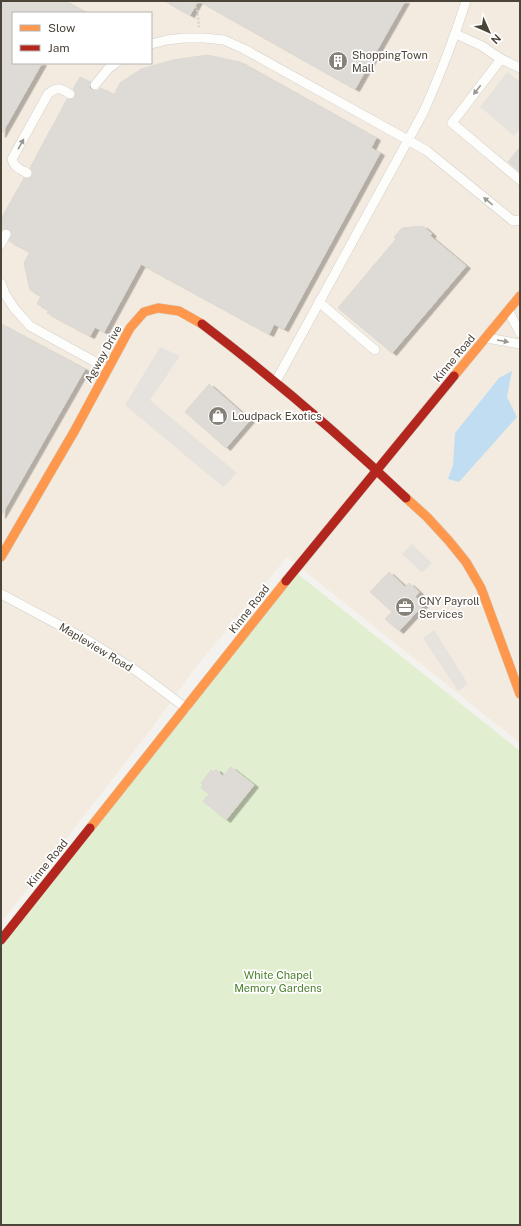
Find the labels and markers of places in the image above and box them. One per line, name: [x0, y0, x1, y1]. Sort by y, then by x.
place label: ShoppingTown Mall: [352, 49, 428, 74]
building icon: ShoppingTown Mall: [327, 50, 349, 72]
shop icon: Loudpack Exotics: [207, 405, 229, 427]
place label: Loudpack Exotics: [232, 410, 322, 422]
place label: CNY Payroll Services: [419, 595, 480, 620]
office icon: CNY Payroll Services: [394, 596, 416, 618]

